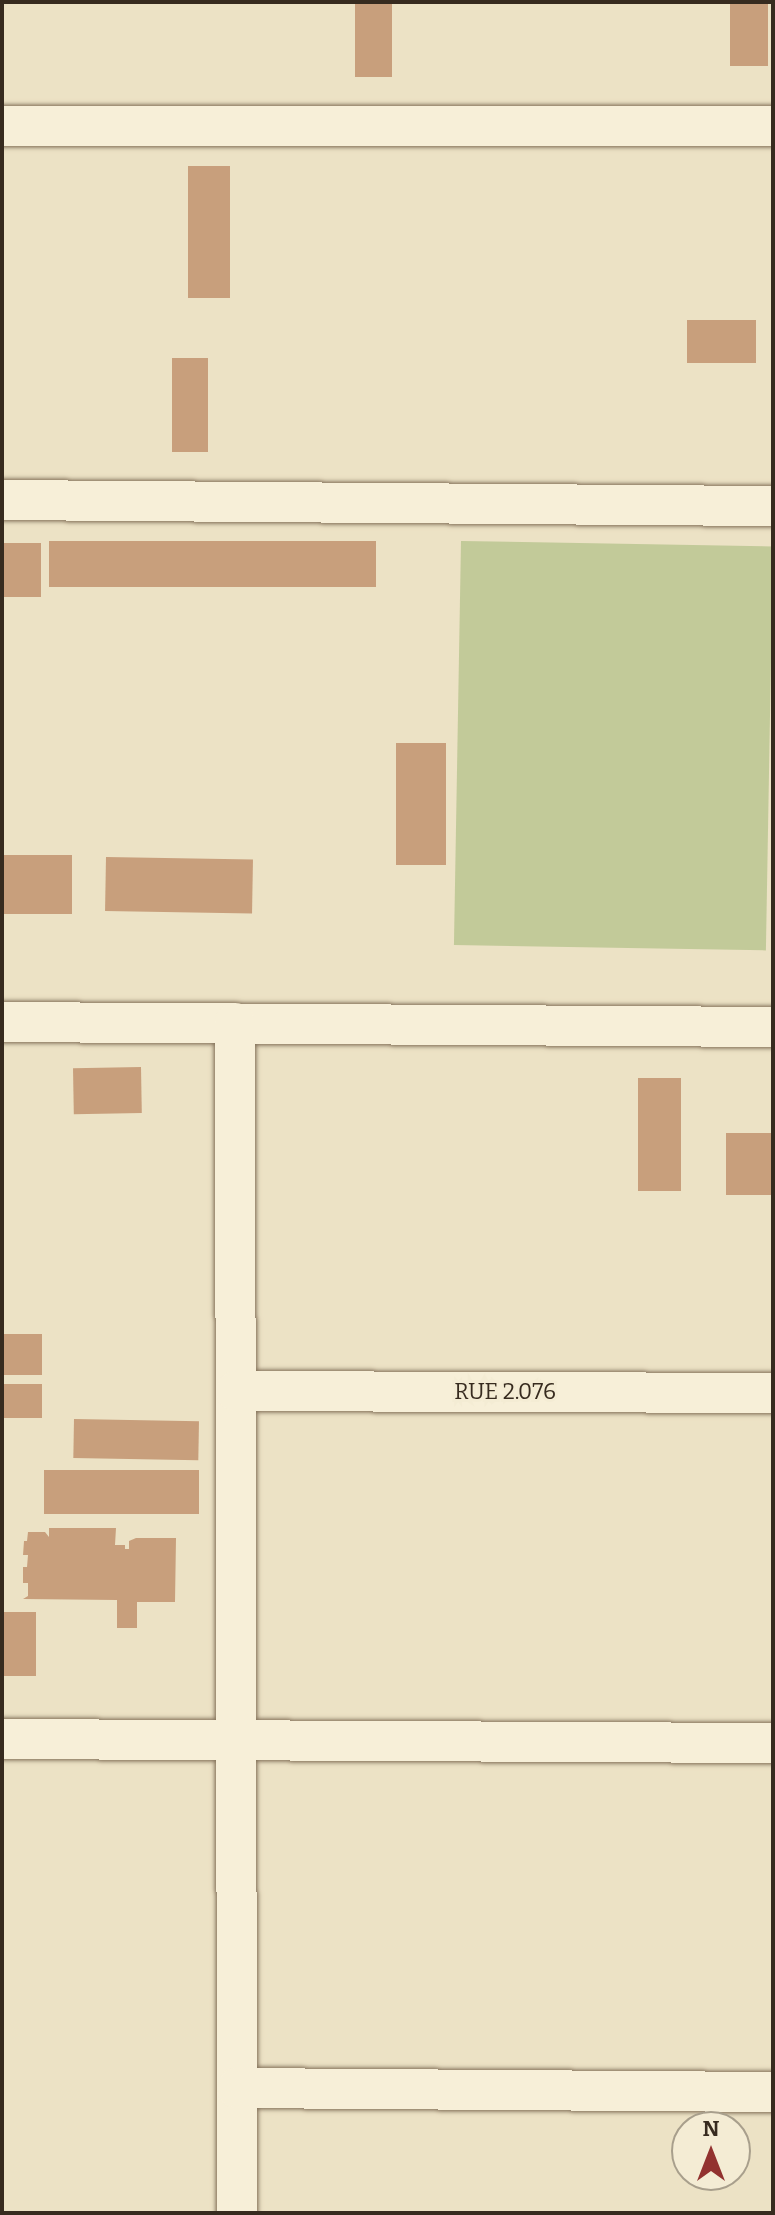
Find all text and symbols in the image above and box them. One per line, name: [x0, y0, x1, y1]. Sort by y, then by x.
street label: RUE 2.076: [454, 1379, 556, 1405]
north arrow: [671, 2111, 751, 2191]
text: N: [703, 2115, 719, 2142]

